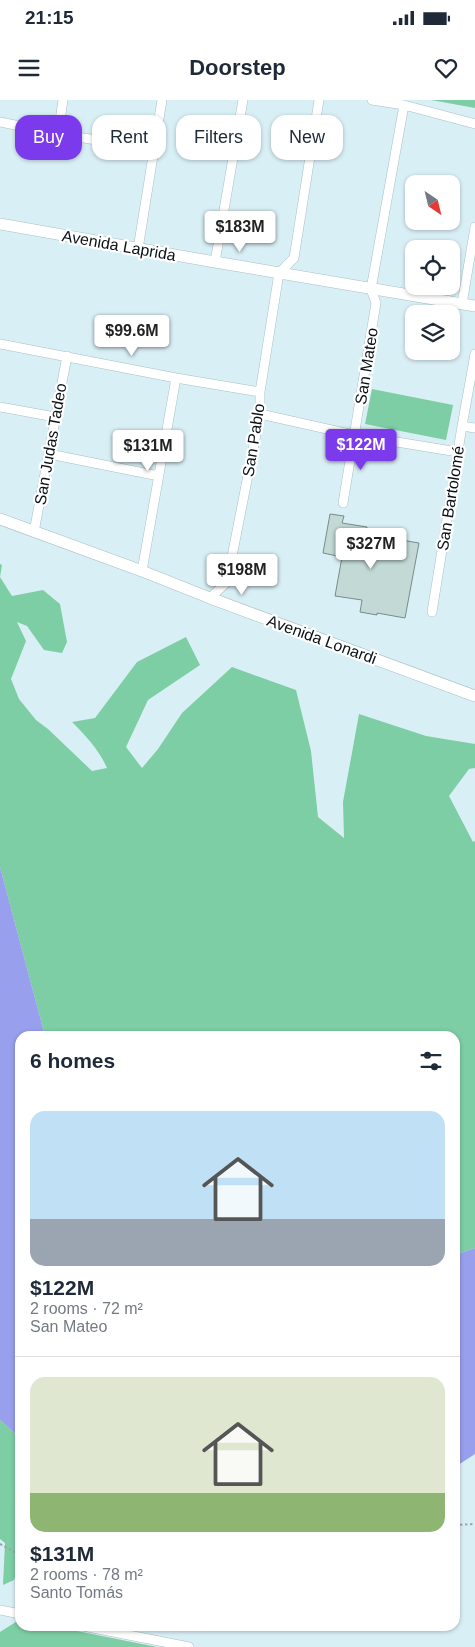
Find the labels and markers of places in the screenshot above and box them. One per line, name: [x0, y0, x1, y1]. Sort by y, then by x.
pin: $183M: [205, 210, 275, 253]
pin: $99.6M: [91, 314, 173, 357]
pin: $122M: [326, 428, 396, 471]
pin: $131M: [113, 430, 183, 472]
pin: $327M: [336, 528, 406, 570]
pin: $198M: [207, 554, 277, 596]

